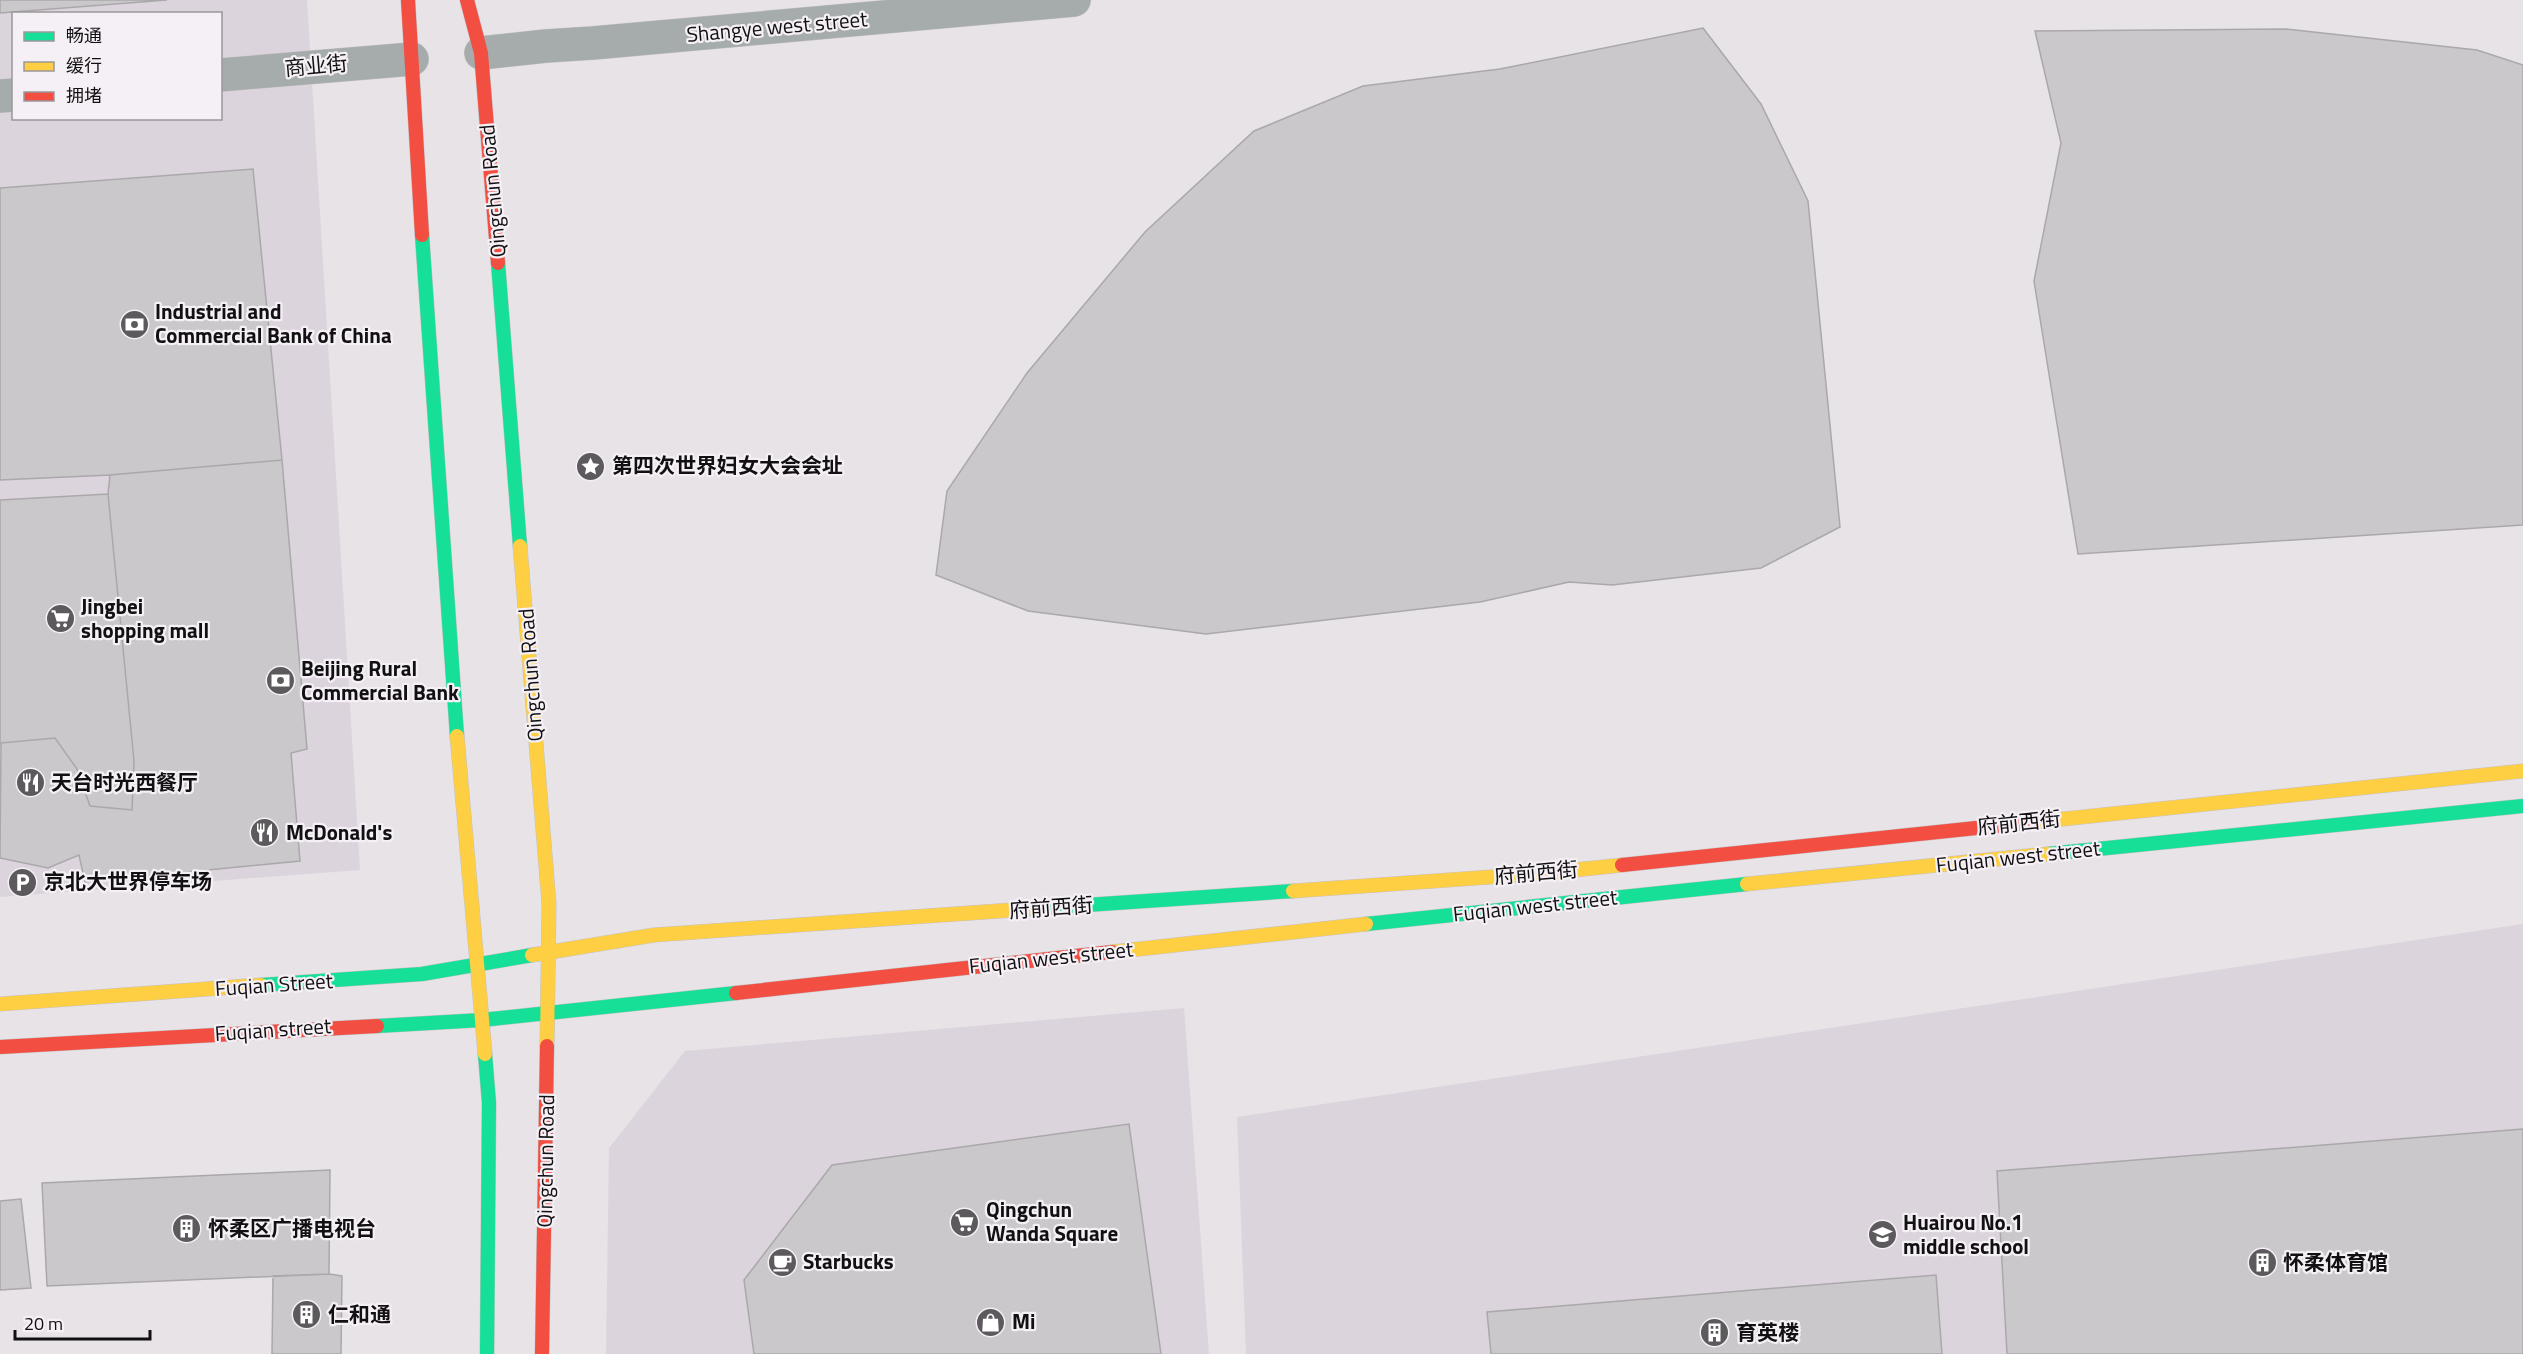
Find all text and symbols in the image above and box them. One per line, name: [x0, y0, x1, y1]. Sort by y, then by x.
street label: Shangye west street: [685, 2, 869, 50]
legend: [12, 12, 222, 120]
text: 畅通: [66, 22, 102, 49]
street label: 商业街: [283, 46, 349, 84]
text: 缓行: [66, 52, 102, 79]
text: 拥堵: [66, 82, 102, 109]
street label: Qingchun Road: [470, 123, 514, 259]
place label: Industrial and Commercial Bank of China: [155, 295, 392, 351]
bank icon: Industrial and Commercial Bank of China: [118, 308, 150, 340]
place label: 第四次世界妇女大会会址: [612, 449, 843, 481]
place icon: 第四次世界妇女大会会址: [575, 450, 607, 482]
place label: Jingbei shopping mall: [81, 590, 209, 646]
supermarket icon: Jingbei shopping mall: [44, 603, 76, 635]
street label: Qingchun Road: [509, 607, 551, 743]
place label: Beijing Rural Commercial Bank: [301, 652, 459, 708]
bank icon: Beijing Rural Commercial Bank: [264, 665, 296, 697]
place label: 天台时光西餐厅: [51, 766, 198, 798]
restaurant icon: 天台时光西餐厅: [14, 767, 46, 799]
street label: 府前西街: [1975, 802, 2062, 842]
place label: McDonald's: [286, 816, 392, 848]
restaurant icon: McDonald's: [249, 817, 281, 849]
street label: Fuqian west street: [1934, 831, 2102, 881]
street label: 府前西街: [1493, 852, 1579, 892]
place label: 京北大世界停车场: [44, 865, 212, 897]
parking icon: 京北大世界停车场: [7, 866, 39, 898]
street label: Fuqian west street: [1451, 880, 1619, 930]
street label: 府前西街: [1008, 888, 1094, 926]
street label: Fuqian west street: [967, 932, 1135, 982]
street label: Fuqian Street: [214, 964, 335, 1004]
street label: Fuqian street: [214, 1009, 333, 1049]
street label: Qingchun Road: [528, 1094, 562, 1228]
place label: Qingchun Wanda Square: [986, 1193, 1118, 1249]
supermarket icon: Qingchun Wanda Square: [949, 1206, 981, 1238]
place label: Huairou No.1 middle school: [1903, 1206, 2029, 1262]
place label: 怀柔区广播电视台: [208, 1212, 376, 1244]
building icon: 怀柔区广播电视台: [171, 1213, 203, 1245]
school or university icon: Huairou No.1 middle school: [1866, 1219, 1898, 1251]
place label: Starbucks: [803, 1245, 894, 1277]
cafe icon: Starbucks: [766, 1246, 798, 1278]
place label: 怀柔体育馆: [2283, 1246, 2388, 1278]
building icon: 怀柔体育馆: [2246, 1247, 2278, 1279]
place label: 仁和通: [328, 1298, 391, 1330]
building icon: 仁和通: [291, 1299, 323, 1331]
scale bar: [15, 1303, 150, 1341]
place label: Mi: [1012, 1305, 1035, 1337]
shop icon: Mi: [975, 1306, 1007, 1338]
text: 20 m: [24, 1310, 63, 1337]
place label: 育英楼: [1736, 1316, 1799, 1348]
building icon: 育英楼: [1699, 1317, 1731, 1349]

